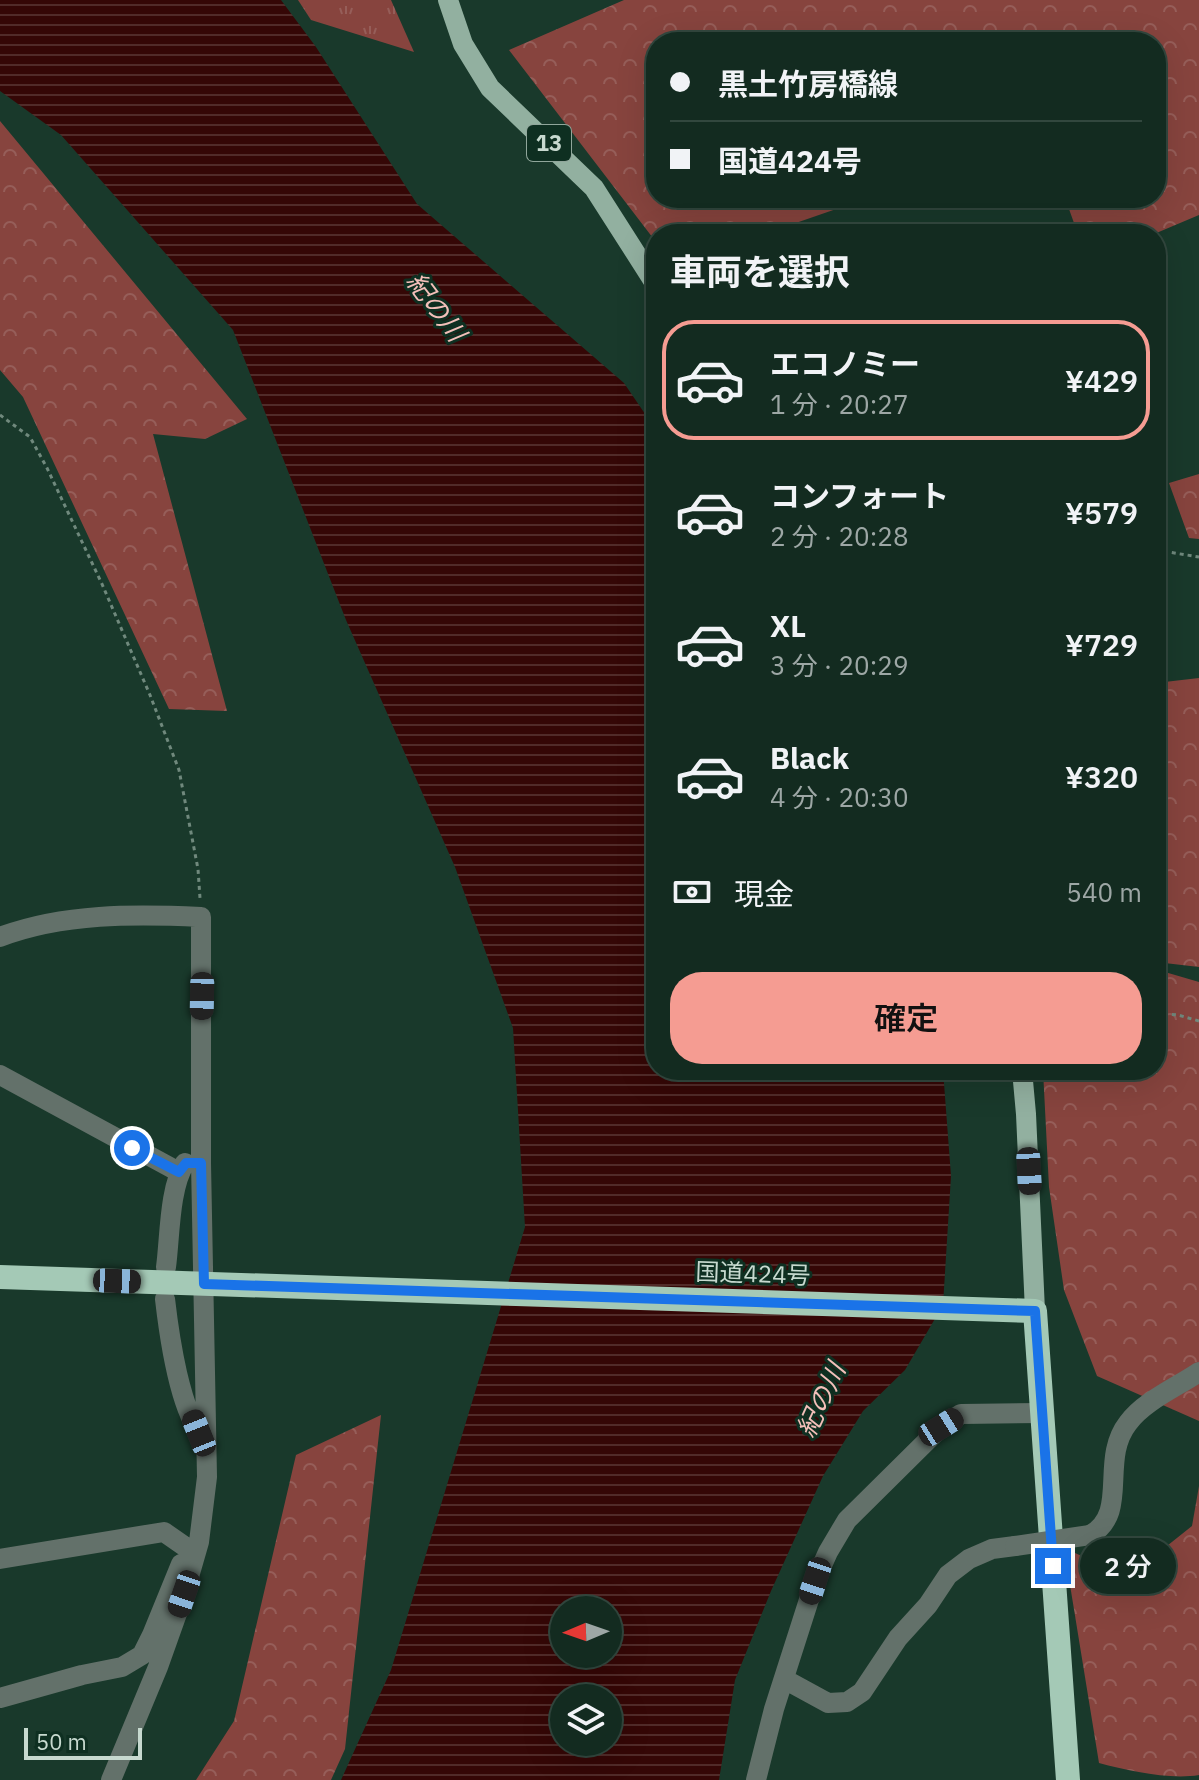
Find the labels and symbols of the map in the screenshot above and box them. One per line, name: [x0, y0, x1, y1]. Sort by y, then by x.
road number: 13: [527, 125, 571, 161]
water label: 紀の川: [400, 265, 476, 350]
car: [190, 972, 214, 1020]
route start: [114, 1130, 150, 1166]
car: [1016, 1146, 1042, 1196]
street label: 国道424号: [695, 1255, 811, 1291]
car: [93, 1268, 141, 1294]
water label: 紀の川: [788, 1354, 853, 1442]
car: [914, 1404, 968, 1450]
car: [179, 1406, 219, 1460]
callout: 2 分: [1081, 1538, 1177, 1594]
route end: [1035, 1548, 1071, 1584]
car: [796, 1554, 834, 1608]
car: [165, 1567, 203, 1621]
north arrow: [550, 1596, 622, 1668]
scale bar: [24, 1724, 142, 1760]

